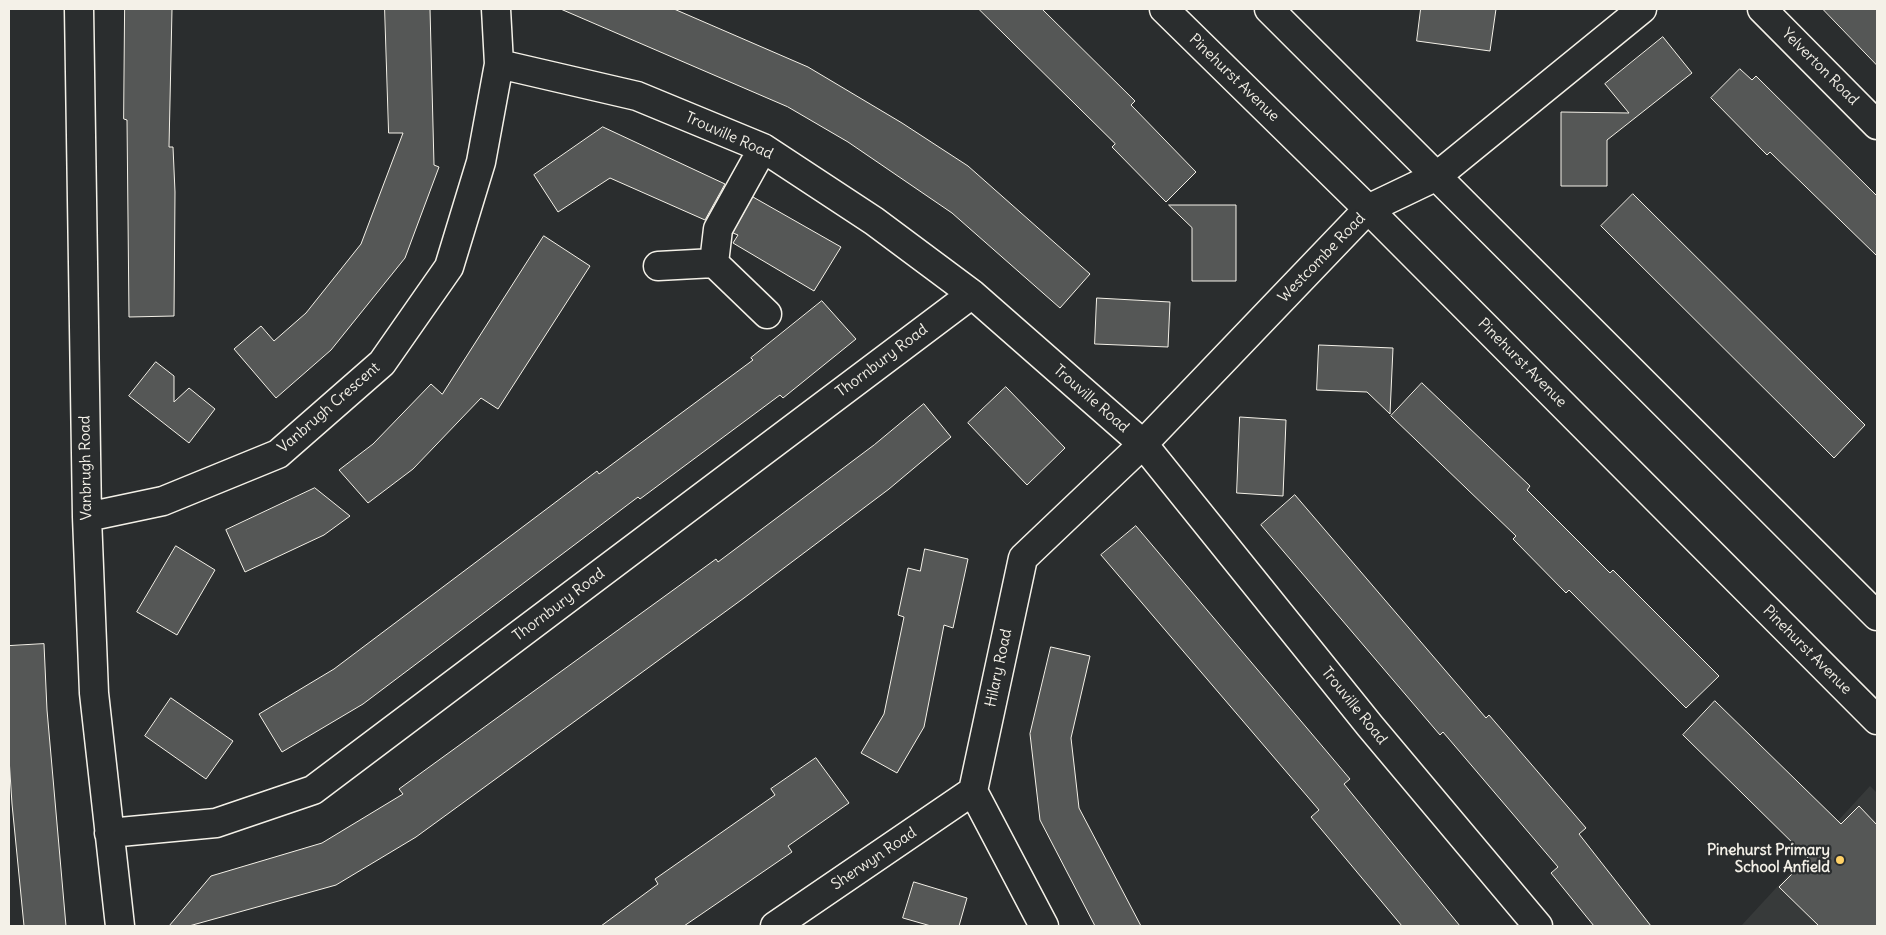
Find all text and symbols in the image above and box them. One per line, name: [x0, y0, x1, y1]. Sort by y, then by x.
street label: Yelverton Road: [1778, 25, 1862, 109]
street label: Pinehurst Avenue: [1185, 30, 1283, 126]
street label: Trouville Road: [682, 109, 776, 163]
street label: Westcombe Road: [1275, 210, 1369, 306]
street label: Pinehurst Avenue: [1474, 315, 1570, 411]
street label: Thornbury Road: [833, 321, 931, 401]
street label: Vanbrugh Crescent: [274, 359, 384, 457]
street label: Trouville Road: [1050, 361, 1132, 437]
street label: Vanbrugh Road: [76, 415, 96, 521]
street label: Thornbury Road: [510, 565, 608, 645]
street label: Pinehurst Avenue: [1759, 602, 1855, 698]
street label: Hilary Road: [982, 627, 1016, 709]
street label: Trouville Road: [1317, 664, 1391, 748]
street label: Sherwyn Road: [828, 824, 920, 894]
place label: Pinehurst Primary School Anfield: [1707, 842, 1830, 877]
marker: Pinehurst Primary School Anfield: [1834, 854, 1846, 866]

